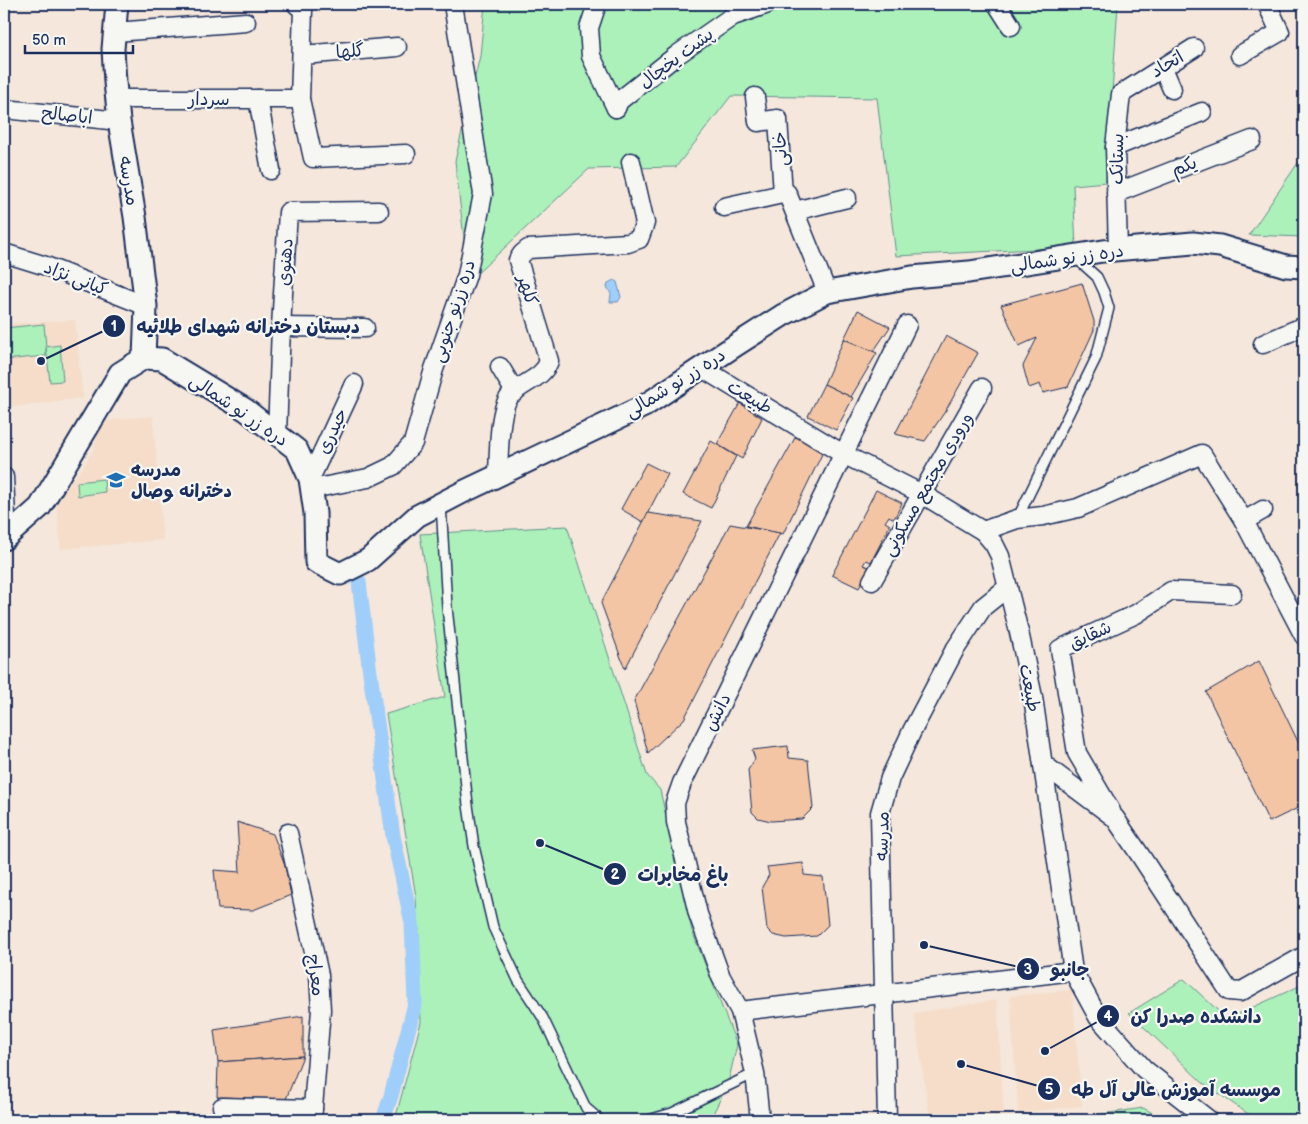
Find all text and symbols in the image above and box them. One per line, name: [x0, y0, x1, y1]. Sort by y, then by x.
scale bar: [25, 22, 132, 54]
street label: پشت یخچال: [635, 24, 718, 94]
text: 50 m: [32, 31, 66, 50]
street label: گلها: [335, 40, 366, 63]
street label: اتحاد: [1147, 46, 1188, 82]
street label: سردار: [186, 89, 230, 110]
street label: اباصالح: [40, 102, 94, 130]
street label: خانی: [769, 131, 792, 167]
street label: بستانک: [1107, 133, 1128, 185]
street label: یکم: [1169, 152, 1201, 184]
street label: مدرسه: [114, 155, 143, 207]
street label: دهنوی: [273, 237, 299, 287]
street label: دره زر نو شمالی: [1009, 240, 1125, 277]
street label: کیانی نژاد: [41, 257, 111, 300]
street label: دره زرنو جنوبی: [427, 257, 481, 365]
street label: کلهر: [512, 271, 542, 308]
callout: دبستان دخترانه شهدای طلائیه: [101, 309, 370, 343]
text: دبستان دخترانه شهدای طلائیه: [136, 316, 360, 339]
text: 1: [111, 317, 117, 336]
street label: دره زر نو شمالی: [621, 344, 729, 423]
street label: دره زر نو شمالی: [186, 370, 292, 451]
street label: طبیعت: [723, 376, 776, 419]
street label: حیدری: [313, 405, 352, 457]
street label: ورودی مجتمع مسکونی: [878, 409, 979, 561]
place label: مدرسه دخترانه وصال: [131, 460, 232, 503]
school or university icon: مدرسه دخترانه وصال: [105, 469, 127, 491]
street label: شقایق: [1066, 617, 1115, 654]
street label: طبیعت: [1015, 662, 1044, 714]
street label: دانش: [699, 690, 735, 734]
street label: مدرسه: [871, 811, 894, 861]
callout: باغ مخابرات: [603, 857, 739, 891]
text: باغ مخابرات: [637, 863, 729, 888]
text: 2: [611, 865, 620, 884]
callout: جانبو: [1016, 952, 1099, 986]
street label: معراج: [302, 953, 328, 997]
text: جانبو: [1049, 959, 1089, 982]
text: 3: [1024, 960, 1033, 979]
callout: دانشکده صدرا کن: [1096, 999, 1271, 1033]
text: دانشکده صدرا کن: [1131, 1006, 1261, 1029]
text: 4: [1104, 1007, 1113, 1026]
callout: موسسه آموزش عالی آل طه: [1036, 1072, 1291, 1106]
text: موسسه آموزش عالی آل طه: [1071, 1079, 1281, 1103]
text: 5: [1045, 1080, 1054, 1099]

